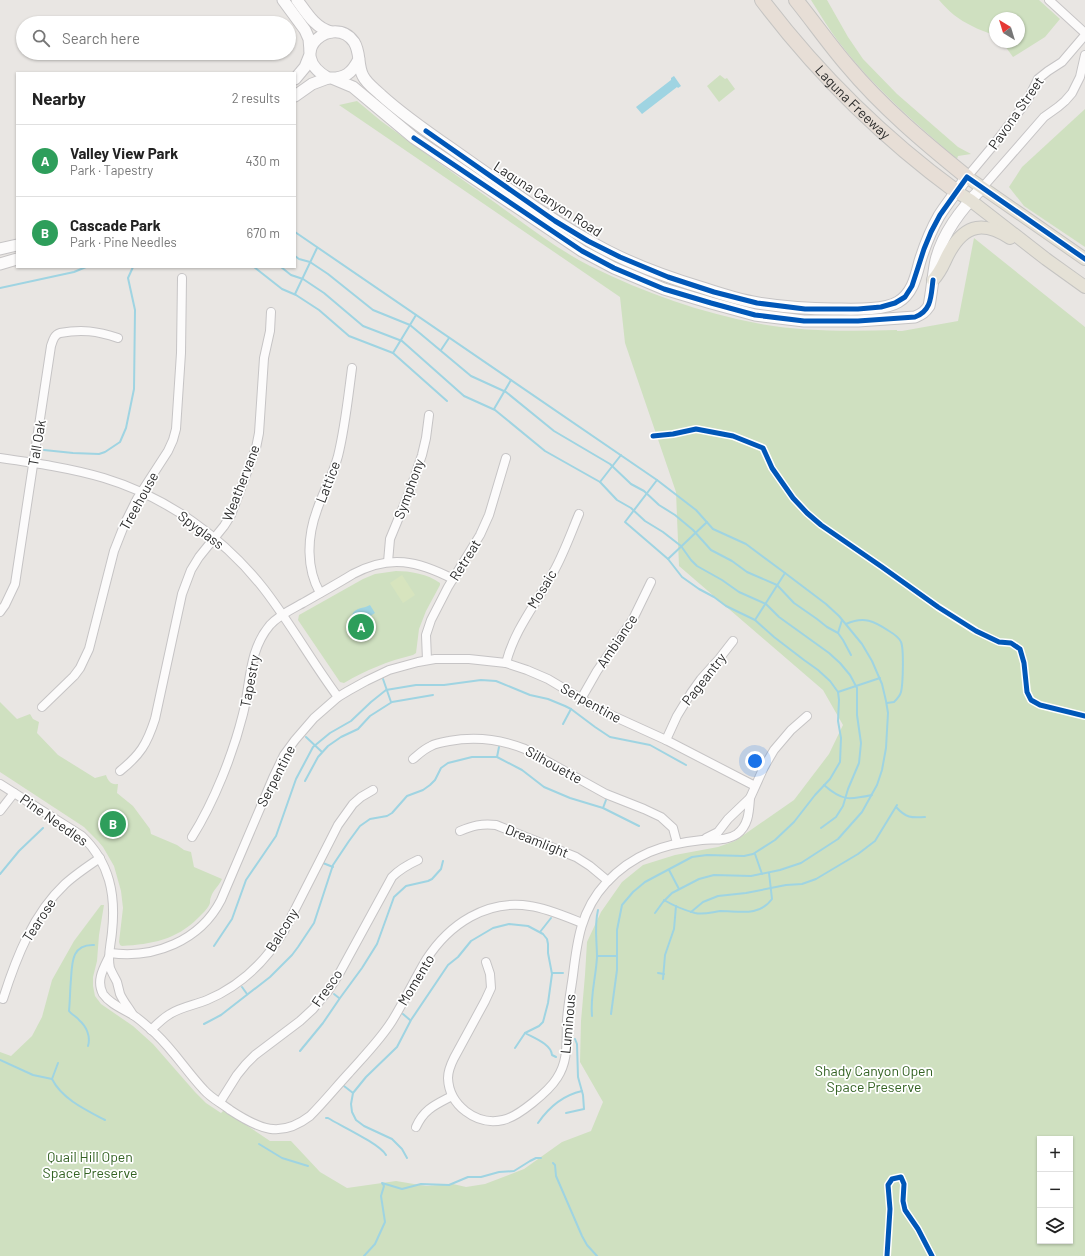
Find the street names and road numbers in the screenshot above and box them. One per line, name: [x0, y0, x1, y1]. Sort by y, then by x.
street label: Laguna Freeway: [812, 61, 895, 143]
street label: Pavona Street: [984, 73, 1047, 152]
street label: Laguna Canyon Road: [491, 157, 606, 240]
street label: Tall Oak: [24, 418, 49, 468]
street label: Weathervane: [218, 442, 263, 523]
street label: Symphony: [390, 456, 427, 521]
street label: Lattice: [312, 458, 343, 505]
street label: Treehouse: [116, 469, 161, 533]
street label: Spyglass: [175, 507, 228, 553]
street label: Retreat: [445, 536, 484, 584]
street label: Mosaic: [523, 566, 560, 611]
street label: Ambiance: [593, 611, 641, 671]
street label: Pageantry: [678, 649, 730, 708]
street label: Tapestry: [236, 652, 263, 709]
street label: Serpentine: [558, 679, 625, 726]
street label: Serpentine: [253, 742, 298, 809]
street label: Silhouette: [523, 742, 586, 787]
street label: Pine Needles: [17, 790, 92, 849]
street label: Dreamlight: [503, 820, 571, 861]
street label: Tearose: [18, 895, 59, 945]
street label: Balcony: [262, 904, 302, 955]
street label: Momento: [394, 951, 437, 1008]
street label: Fresco: [308, 966, 346, 1010]
street label: Luminous: [556, 993, 579, 1055]

